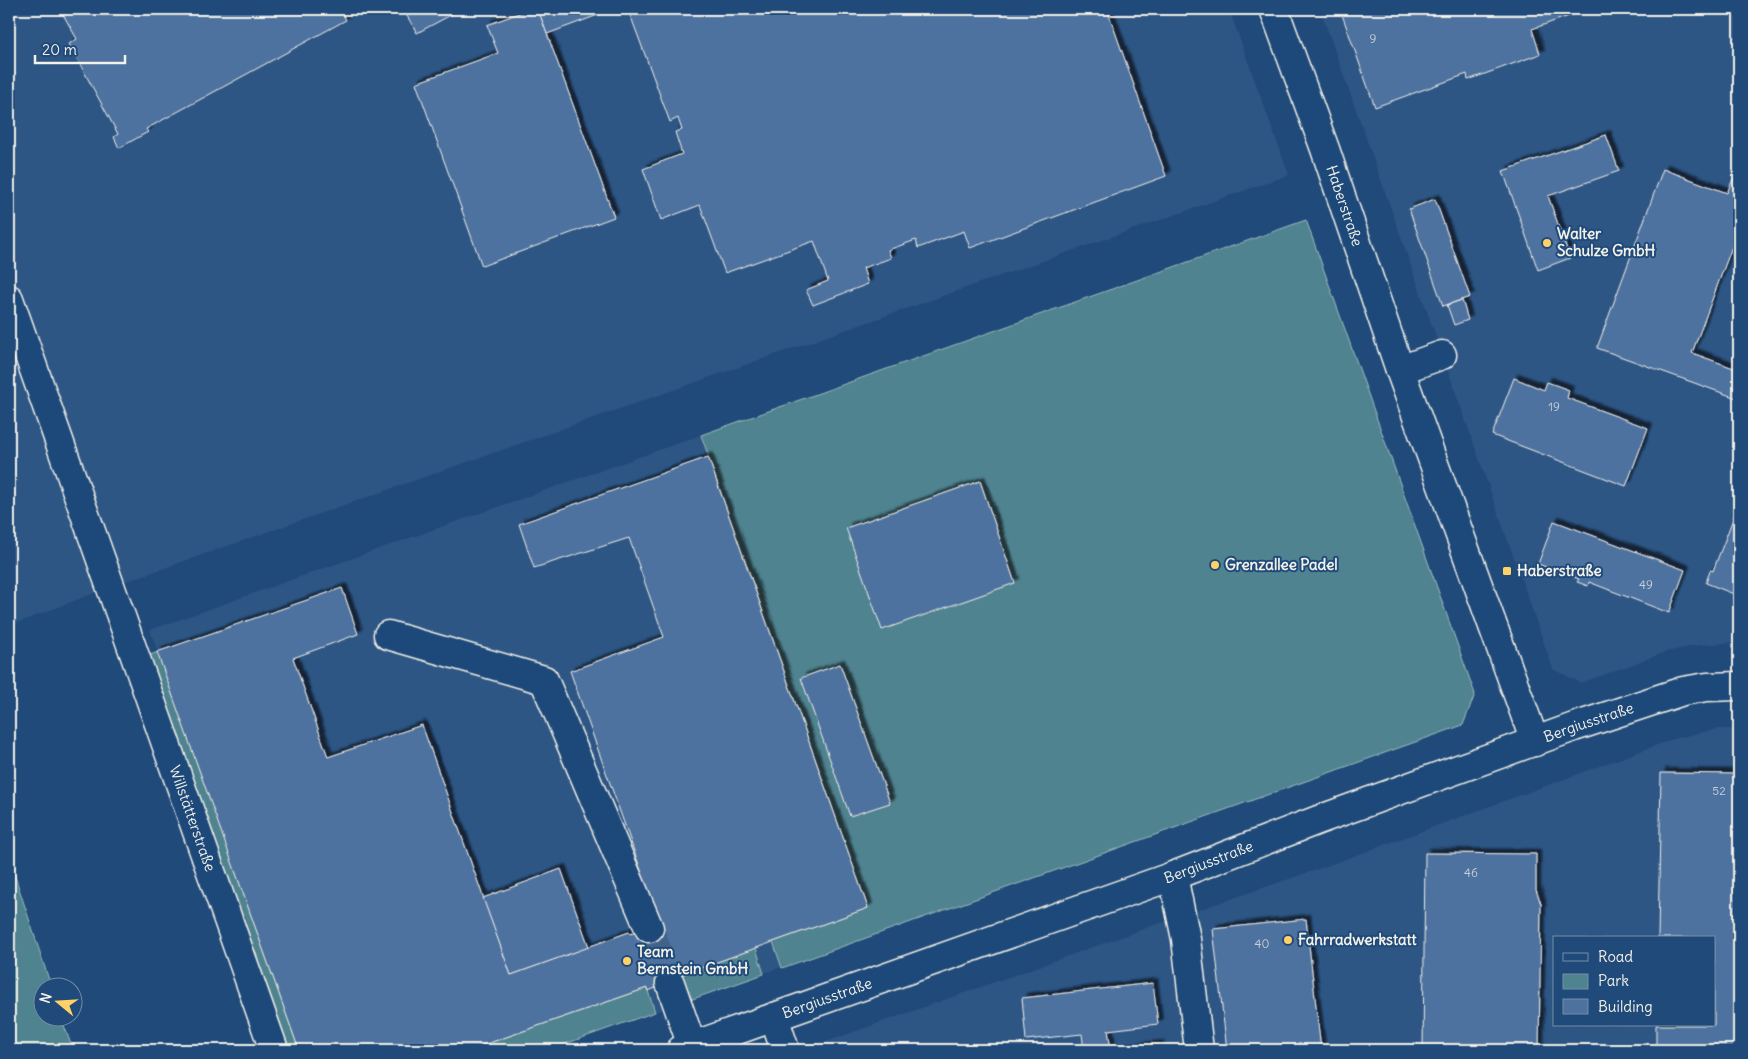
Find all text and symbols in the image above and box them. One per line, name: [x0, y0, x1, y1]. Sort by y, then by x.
house number: 9: [1370, 31, 1377, 46]
scale bar: [35, 32, 125, 64]
text: 20 m: [42, 40, 77, 59]
street label: Haberstraße: [1322, 163, 1367, 249]
place label: Walter Schulze GmbH: [1557, 224, 1655, 260]
marker: Walter Schulze GmbH: [1541, 237, 1553, 249]
house number: 19: [1548, 399, 1560, 414]
place label: Grenzallee Padel: [1225, 555, 1338, 574]
marker: Grenzallee Padel: [1209, 559, 1221, 571]
place label: Haberstraße: [1517, 561, 1601, 580]
marker: Haberstraße: [1501, 565, 1513, 577]
house number: 49: [1639, 577, 1653, 592]
street label: Bergiusstraße: [1541, 698, 1636, 746]
street label: Willstätterstraße: [165, 763, 220, 874]
house number: 52: [1712, 783, 1726, 798]
street label: Bergiusstraße: [1161, 836, 1256, 887]
house number: 46: [1464, 865, 1478, 880]
place label: Fahrradwerkstatt: [1298, 930, 1418, 949]
marker: Fahrradwerkstatt: [1282, 934, 1294, 946]
house number: 40: [1255, 936, 1270, 951]
legend: [1553, 936, 1716, 1026]
place label: Team Bernstein GmbH: [637, 942, 748, 978]
text: Road: [1598, 947, 1633, 966]
marker: Team Bernstein GmbH: [621, 955, 633, 967]
text: Park: [1598, 971, 1629, 990]
street label: Bergiusstraße: [780, 973, 874, 1022]
north arrow: [32, 976, 82, 1026]
text: N: [36, 991, 56, 1005]
text: Building: [1598, 997, 1653, 1016]

